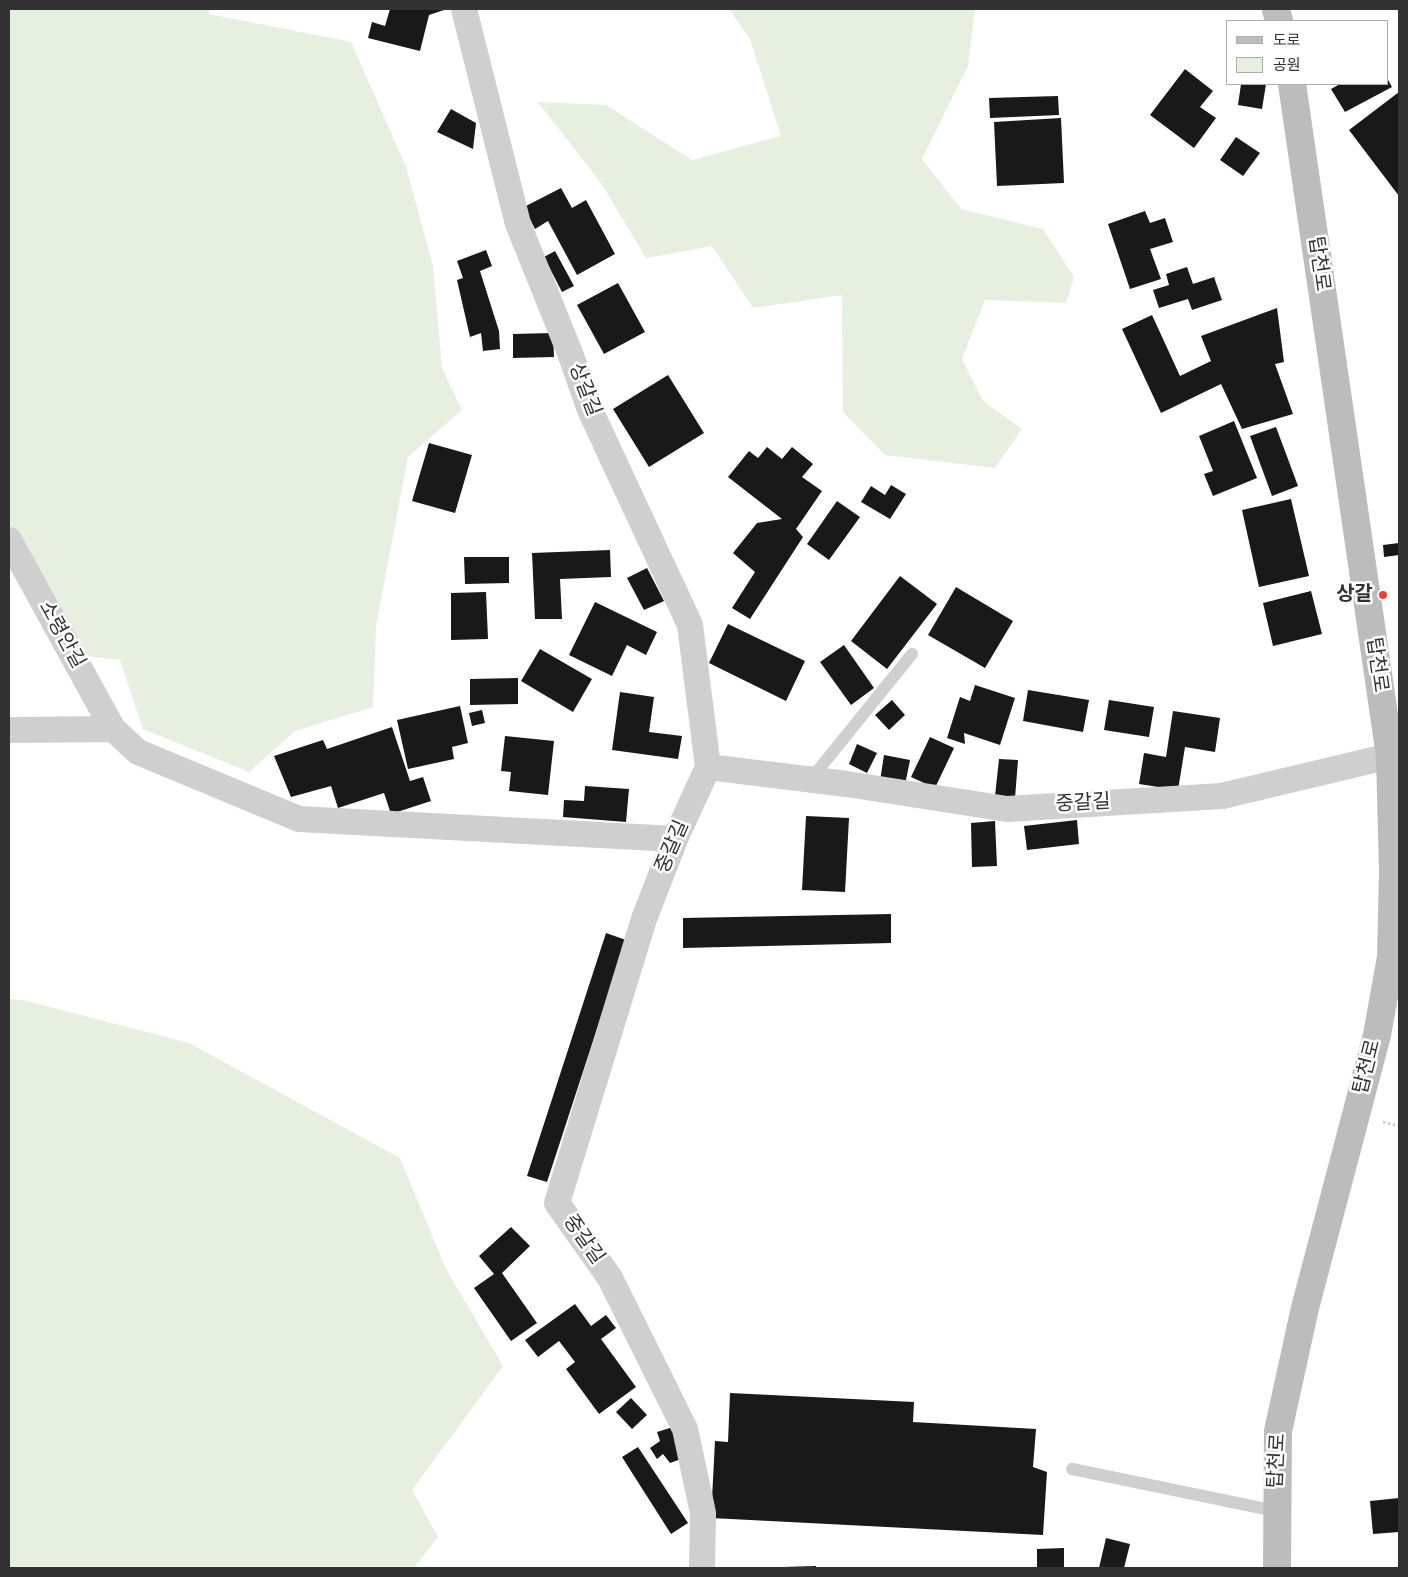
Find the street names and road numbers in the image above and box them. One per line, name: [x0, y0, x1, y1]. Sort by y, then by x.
street label: 탑천로: [1302, 235, 1334, 293]
street label: 상갈길: [563, 360, 605, 420]
street label: 소령안길: [33, 597, 89, 673]
street label: 탑천로: [1360, 636, 1392, 694]
street label: 중갈길: [1055, 791, 1111, 817]
street label: 중갈길: [651, 817, 695, 877]
street label: 탑천로: [1350, 1037, 1386, 1097]
street label: 중갈길: [557, 1211, 609, 1269]
street label: 탑천로: [1265, 1433, 1291, 1489]

